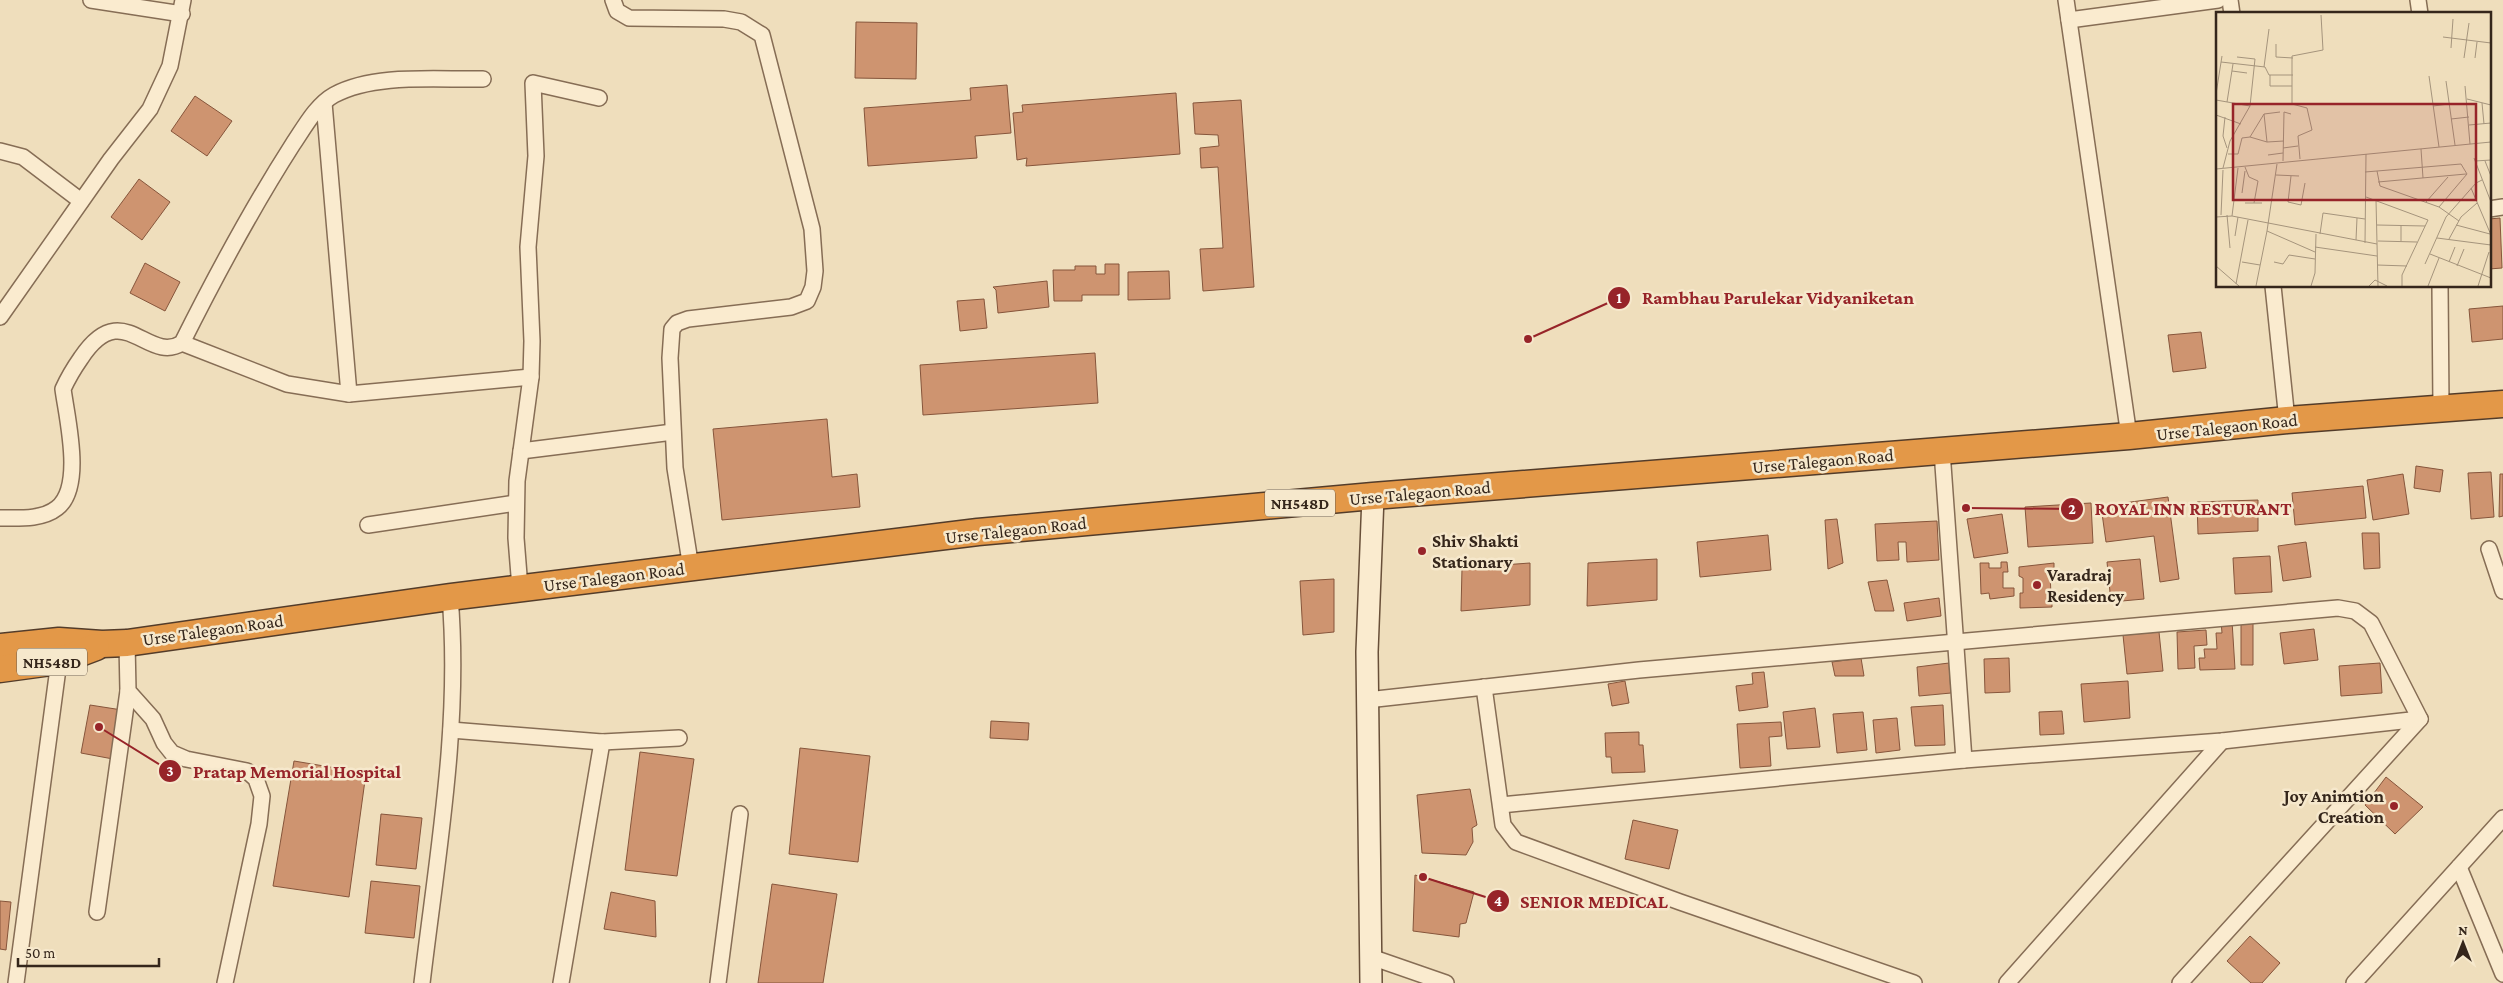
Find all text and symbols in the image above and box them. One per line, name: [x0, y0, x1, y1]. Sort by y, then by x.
inset map: [2216, 12, 2490, 288]
callout: Rambhau Parulekar Vidyaniketan: [1607, 281, 1924, 315]
text: Rambhau Parulekar Vidyaniketan: [1642, 287, 1914, 308]
text: 1: [1616, 290, 1622, 306]
street label: Urse Talegaon Road: [2155, 410, 2299, 444]
street label: Urse Talegaon Road: [1751, 445, 1895, 477]
street label: Urse Talegaon Road: [1348, 477, 1492, 509]
road number: NH548D: [1265, 489, 1335, 516]
callout: ROYAL INN RESTURANT: [2060, 492, 2302, 526]
text: ROYAL INN RESTURANT: [2094, 498, 2292, 519]
text: 2: [2068, 501, 2076, 517]
street label: Urse Talegaon Road: [944, 513, 1088, 547]
place label: Shiv Shakti Stationary: [1432, 531, 1519, 572]
marker: Shiv Shakti Stationary: [1416, 545, 1428, 557]
street label: Urse Talegaon Road: [542, 558, 686, 596]
place label: Varadraj Residency: [2046, 565, 2124, 606]
marker: Varadraj Residency: [2031, 579, 2043, 591]
street label: Urse Talegaon Road: [141, 610, 285, 650]
road number: NH548D: [17, 649, 87, 676]
callout: Pratap Memorial Hospital: [158, 754, 411, 788]
text: Pratap Memorial Hospital: [193, 761, 402, 782]
text: 3: [166, 763, 174, 779]
place label: Joy Animtion Creation: [2282, 786, 2385, 827]
marker: Joy Animtion Creation: [2388, 800, 2400, 812]
callout: SENIOR MEDICAL: [1486, 884, 1678, 918]
text: SENIOR MEDICAL: [1520, 891, 1669, 912]
text: 4: [1494, 893, 1502, 909]
north arrow: [2438, 918, 2488, 968]
text: N: [2458, 922, 2468, 938]
scale bar: [18, 936, 159, 968]
text: 50 m: [25, 945, 55, 961]

